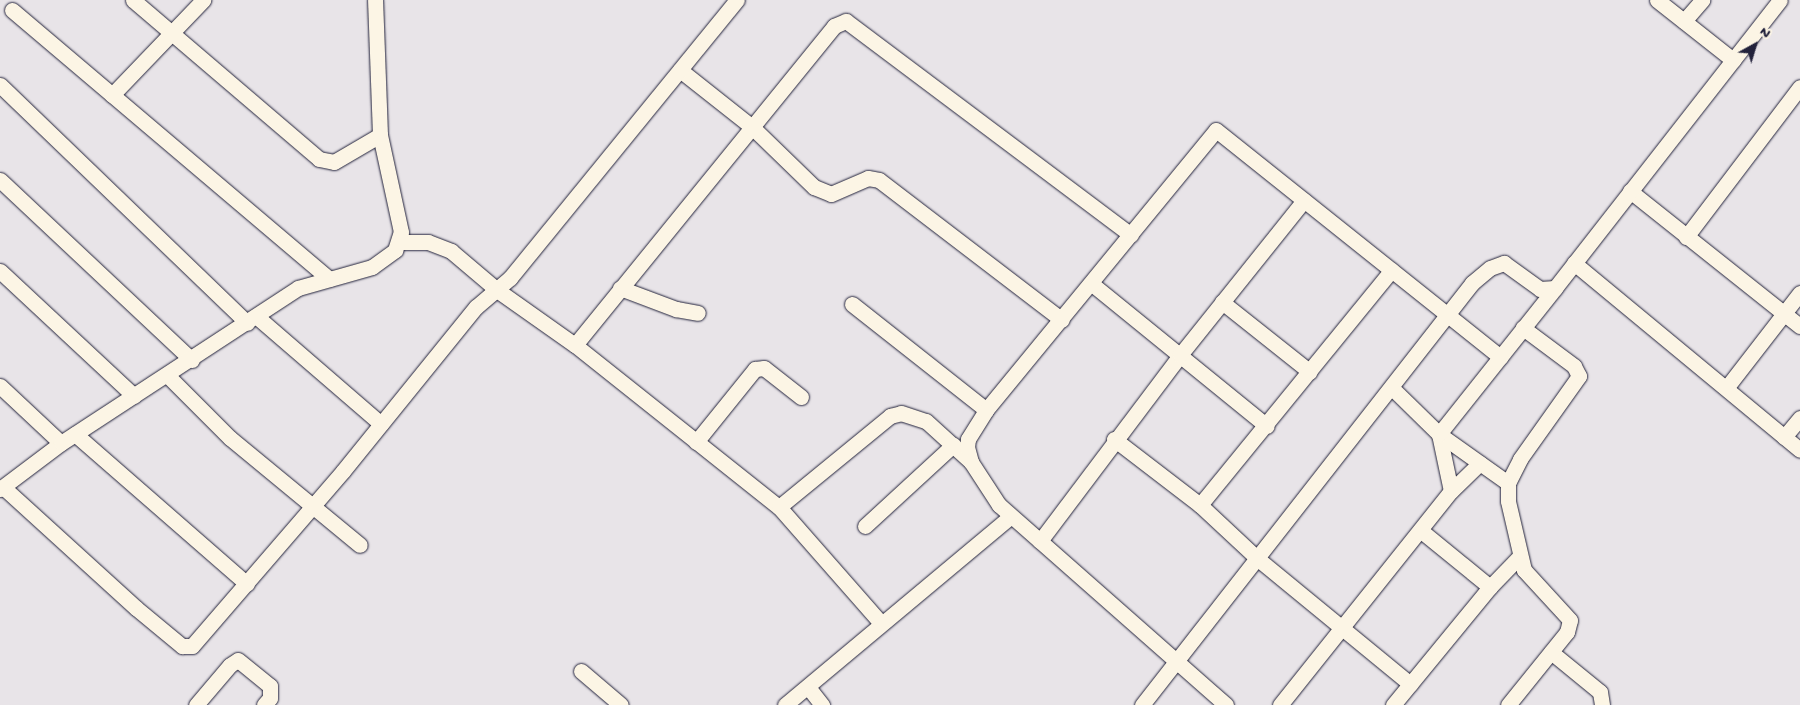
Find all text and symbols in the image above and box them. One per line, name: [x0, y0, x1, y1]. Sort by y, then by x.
north arrow: [1730, 20, 1780, 70]
text: N: [1756, 23, 1774, 42]

